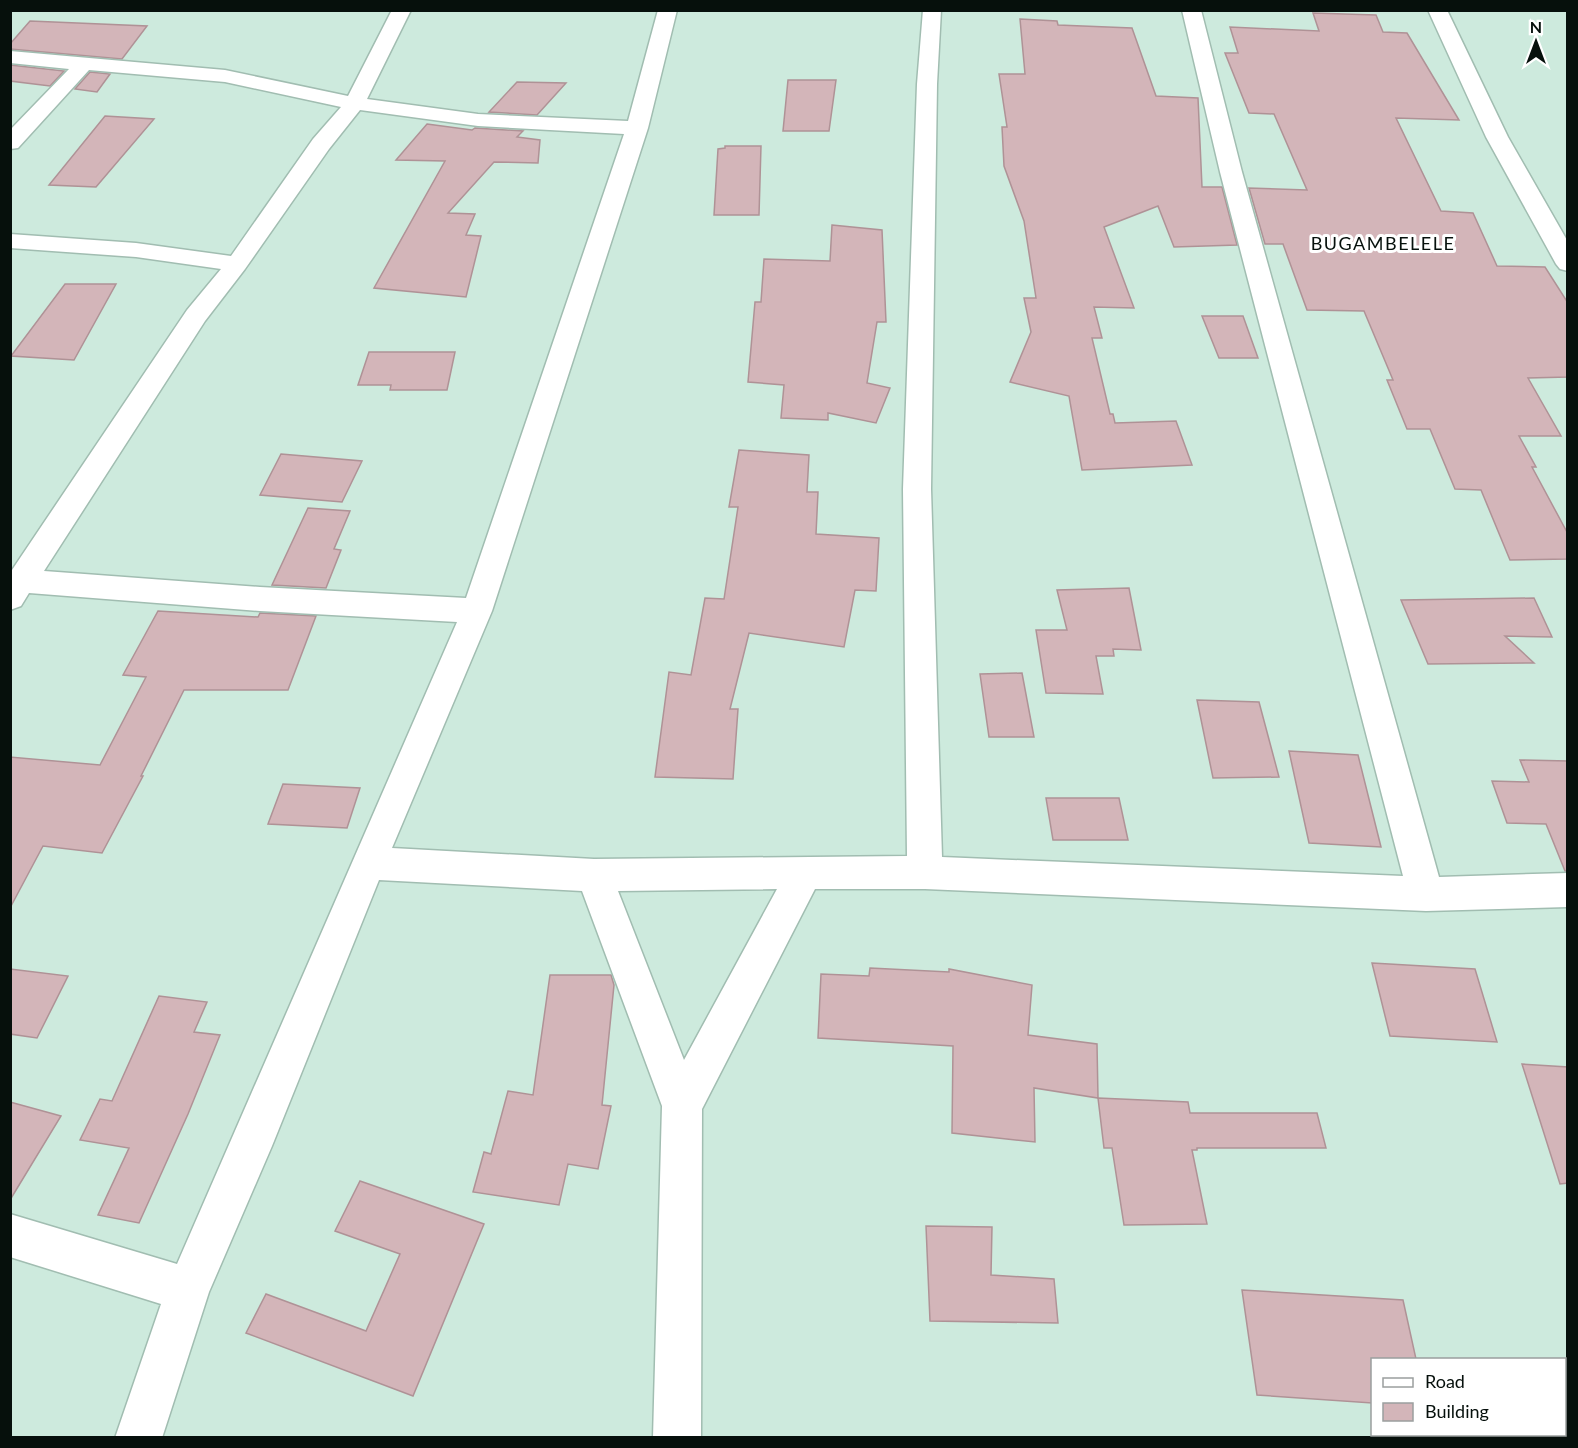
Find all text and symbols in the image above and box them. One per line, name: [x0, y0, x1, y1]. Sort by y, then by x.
north arrow: [1506, 12, 1566, 72]
text: N: [1530, 17, 1542, 36]
district label: BUGAMBELELE: [1311, 232, 1455, 254]
legend: [1371, 1358, 1566, 1436]
text: Road: [1425, 1370, 1465, 1392]
text: Building: [1425, 1400, 1489, 1422]

